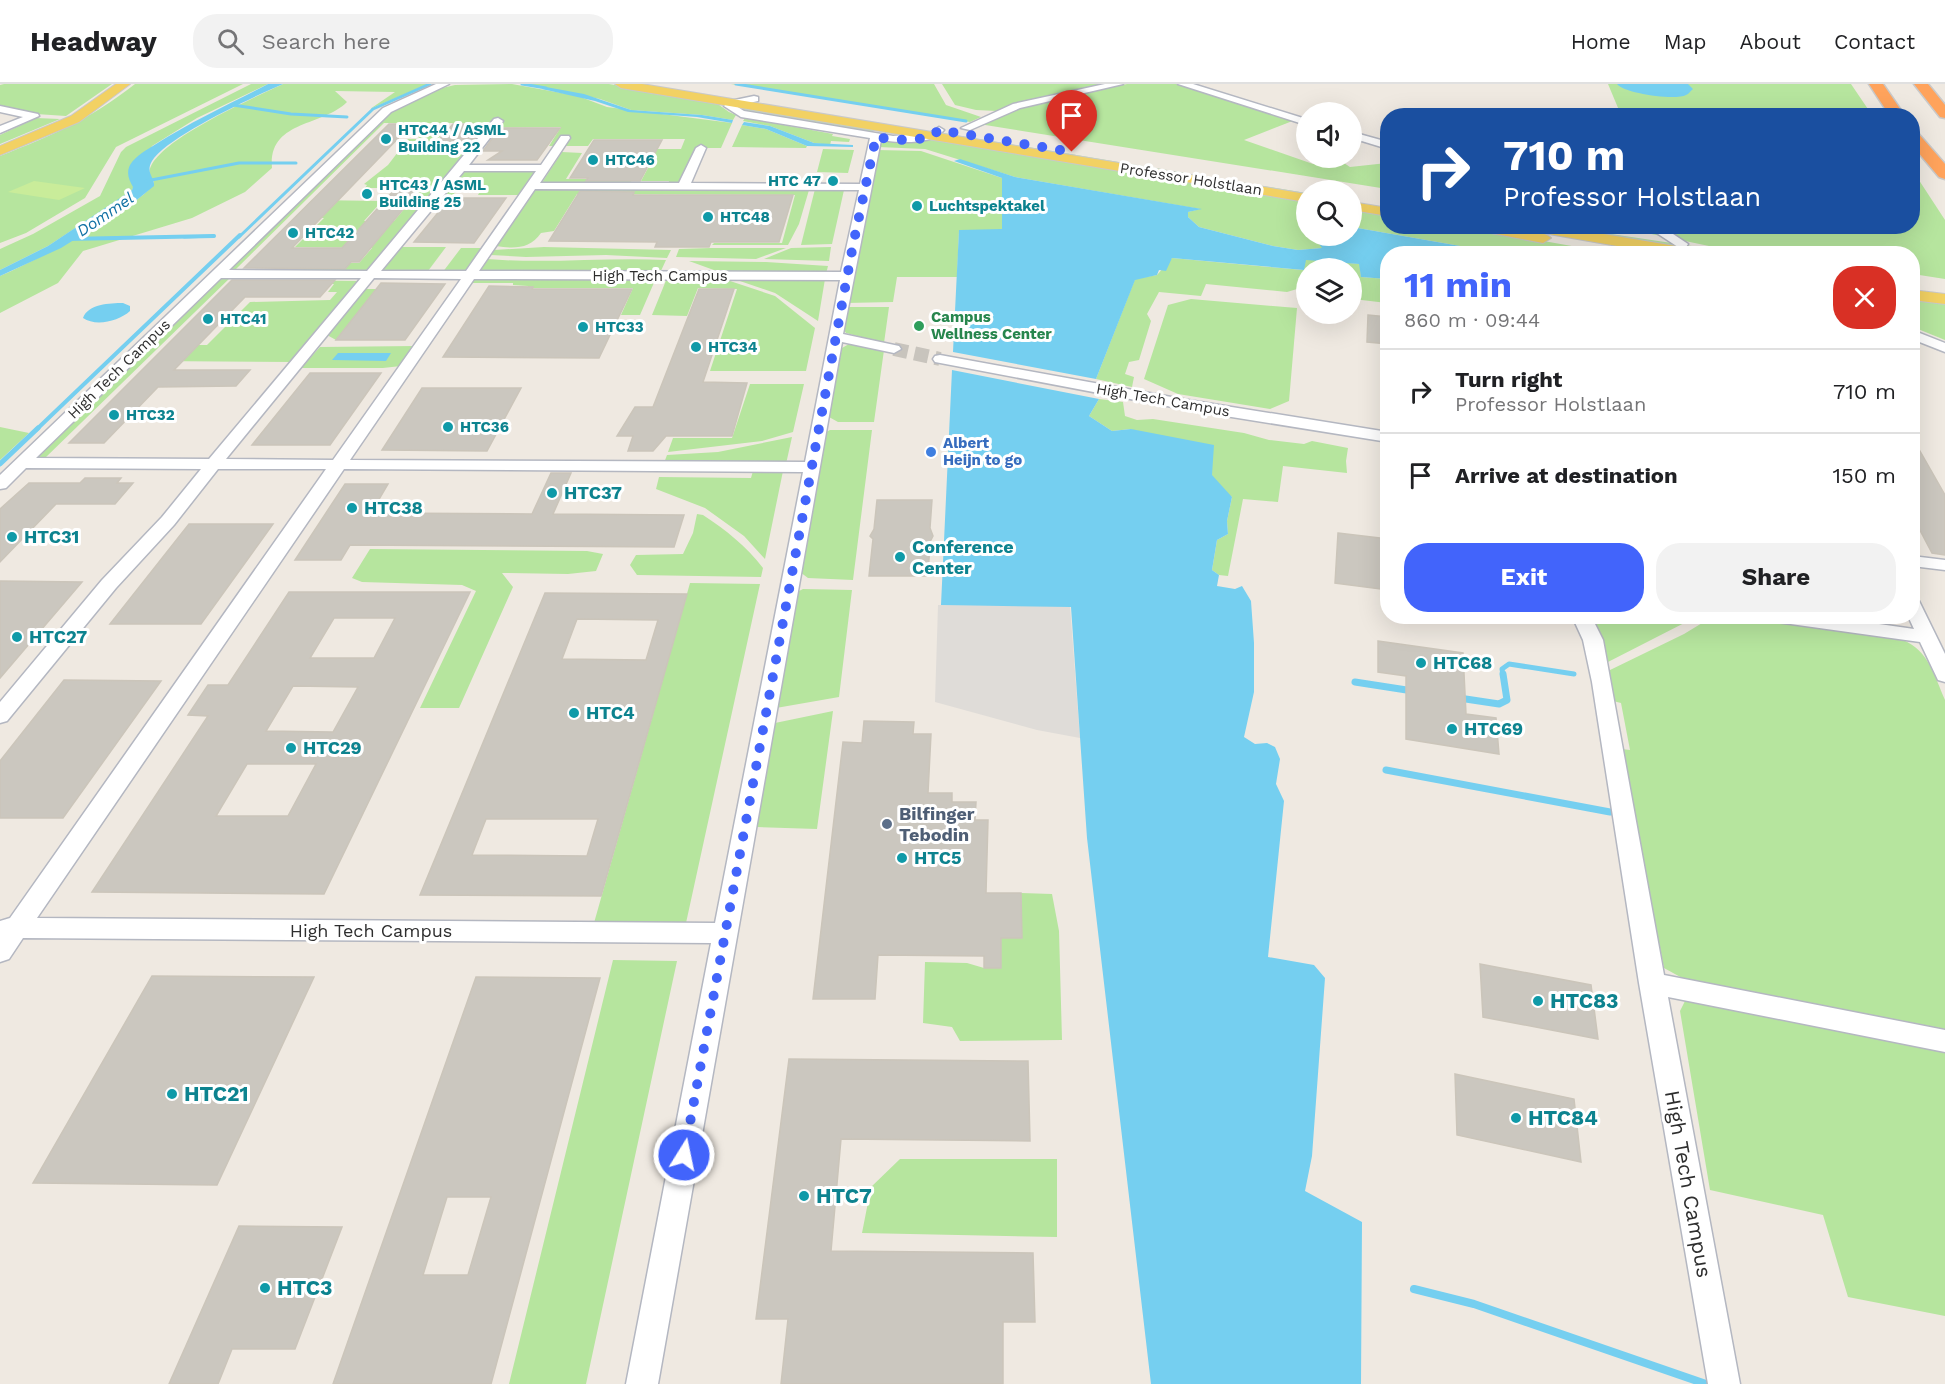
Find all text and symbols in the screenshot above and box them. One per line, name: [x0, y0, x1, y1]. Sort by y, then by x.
search box: [193, 14, 613, 68]
text: Headway: [30, 25, 157, 58]
icon: search: [214, 25, 247, 58]
text: Search here: [262, 29, 391, 54]
text: Home: [1571, 29, 1631, 54]
text: Map: [1664, 29, 1707, 54]
text: About: [1740, 29, 1801, 54]
text: Contact: [1834, 29, 1915, 54]
pin: [1046, 90, 1097, 152]
icon: arrive: [1055, 99, 1088, 132]
map controls: [1296, 102, 1362, 324]
button: sound: [1296, 102, 1362, 168]
place label: HTC44 / ASML Building 22: [398, 121, 506, 156]
text: 710 m: [1503, 131, 1625, 180]
marker: HTC44 / ASML Building 22: [379, 132, 393, 146]
icon: right: [1404, 132, 1482, 210]
place label: HTC46: [605, 151, 655, 169]
marker: HTC46: [586, 153, 600, 167]
street label: Professor Holstlaan: [1119, 159, 1263, 199]
place label: HTC 47: [768, 172, 821, 190]
marker: HTC 47: [826, 174, 840, 188]
place label: HTC43 / ASML Building 25: [379, 176, 486, 211]
button: search: [1296, 180, 1362, 246]
text: Professor Holstlaan: [1503, 181, 1761, 213]
marker: HTC43 / ASML Building 25: [360, 187, 374, 201]
water label: Dommel: [73, 188, 138, 240]
place label: Luchtspektakel: [929, 197, 1045, 215]
marker: Luchtspektakel: [910, 199, 924, 213]
place label: HTC48: [720, 208, 770, 226]
marker: HTC48: [701, 210, 715, 224]
place label: HTC42: [305, 224, 354, 242]
marker: HTC42: [286, 226, 300, 240]
button: layers: [1296, 258, 1362, 324]
text: 11 min: [1404, 264, 1512, 306]
button: close: [1833, 266, 1896, 329]
street label: High Tech Campus: [592, 267, 728, 285]
place label: Campus Wellness Center: [931, 308, 1052, 343]
text: 860 m · 09:44: [1404, 308, 1540, 332]
place label: HTC41: [220, 310, 267, 328]
marker: HTC41: [201, 312, 215, 326]
street label: High Tech Campus: [64, 315, 174, 423]
place label: HTC33: [595, 318, 644, 336]
marker: Campus Wellness Center: [912, 319, 926, 333]
marker: HTC33: [576, 320, 590, 334]
place label: HTC34: [708, 338, 758, 356]
marker: HTC34: [689, 340, 703, 354]
text: Turn right: [1455, 367, 1562, 392]
icon: right: [1404, 375, 1437, 408]
street label: High Tech Campus: [1095, 379, 1231, 421]
text: 710 m: [1833, 379, 1896, 404]
text: Professor Holstlaan: [1455, 392, 1646, 416]
place label: HTC32: [126, 406, 175, 424]
marker: HTC32: [107, 408, 121, 422]
place label: HTC36: [460, 418, 509, 436]
marker: HTC36: [441, 420, 455, 434]
place label: Albert Heijn to go: [943, 434, 1022, 469]
marker: Albert Heijn to go: [924, 445, 938, 459]
icon: arrive: [1404, 459, 1437, 492]
text: Arrive at destination: [1455, 463, 1678, 488]
text: 150 m: [1832, 463, 1896, 488]
place label: HTC37: [564, 482, 622, 503]
marker: HTC37: [545, 486, 559, 500]
place label: HTC38: [364, 497, 423, 518]
marker: HTC38: [345, 501, 359, 515]
place label: HTC31: [24, 526, 79, 547]
marker: HTC31: [5, 530, 19, 544]
place label: Conference Center: [912, 536, 1014, 578]
button: Exit: [1404, 543, 1644, 612]
button: Share: [1656, 543, 1896, 612]
marker: Conference Center: [893, 550, 907, 564]
place label: HTC27: [29, 626, 87, 647]
marker: HTC27: [10, 630, 24, 644]
place label: HTC68: [1433, 652, 1492, 673]
marker: HTC68: [1414, 656, 1428, 670]
place label: HTC4: [586, 702, 635, 723]
marker: HTC4: [567, 706, 581, 720]
place label: HTC69: [1464, 718, 1523, 739]
marker: HTC69: [1445, 722, 1459, 736]
place label: HTC29: [303, 737, 362, 758]
marker: HTC29: [284, 741, 298, 755]
place label: Bilfinger Tebodin: [899, 803, 975, 845]
marker: Bilfinger Tebodin: [880, 817, 894, 831]
place label: HTC5: [914, 847, 961, 868]
marker: HTC5: [895, 851, 909, 865]
street label: High Tech Campus: [290, 920, 452, 941]
place label: HTC83: [1550, 988, 1619, 1013]
marker: HTC83: [1531, 994, 1545, 1008]
place label: HTC21: [184, 1081, 249, 1106]
marker: HTC21: [165, 1087, 179, 1101]
street label: High Tech Campus: [1660, 1088, 1717, 1279]
place label: HTC84: [1528, 1105, 1598, 1130]
marker: HTC84: [1509, 1111, 1523, 1125]
position arrow: [652, 1123, 716, 1187]
place label: HTC7: [816, 1183, 872, 1208]
marker: HTC7: [797, 1189, 811, 1203]
place label: HTC3: [277, 1275, 333, 1300]
marker: HTC3: [258, 1281, 272, 1295]

